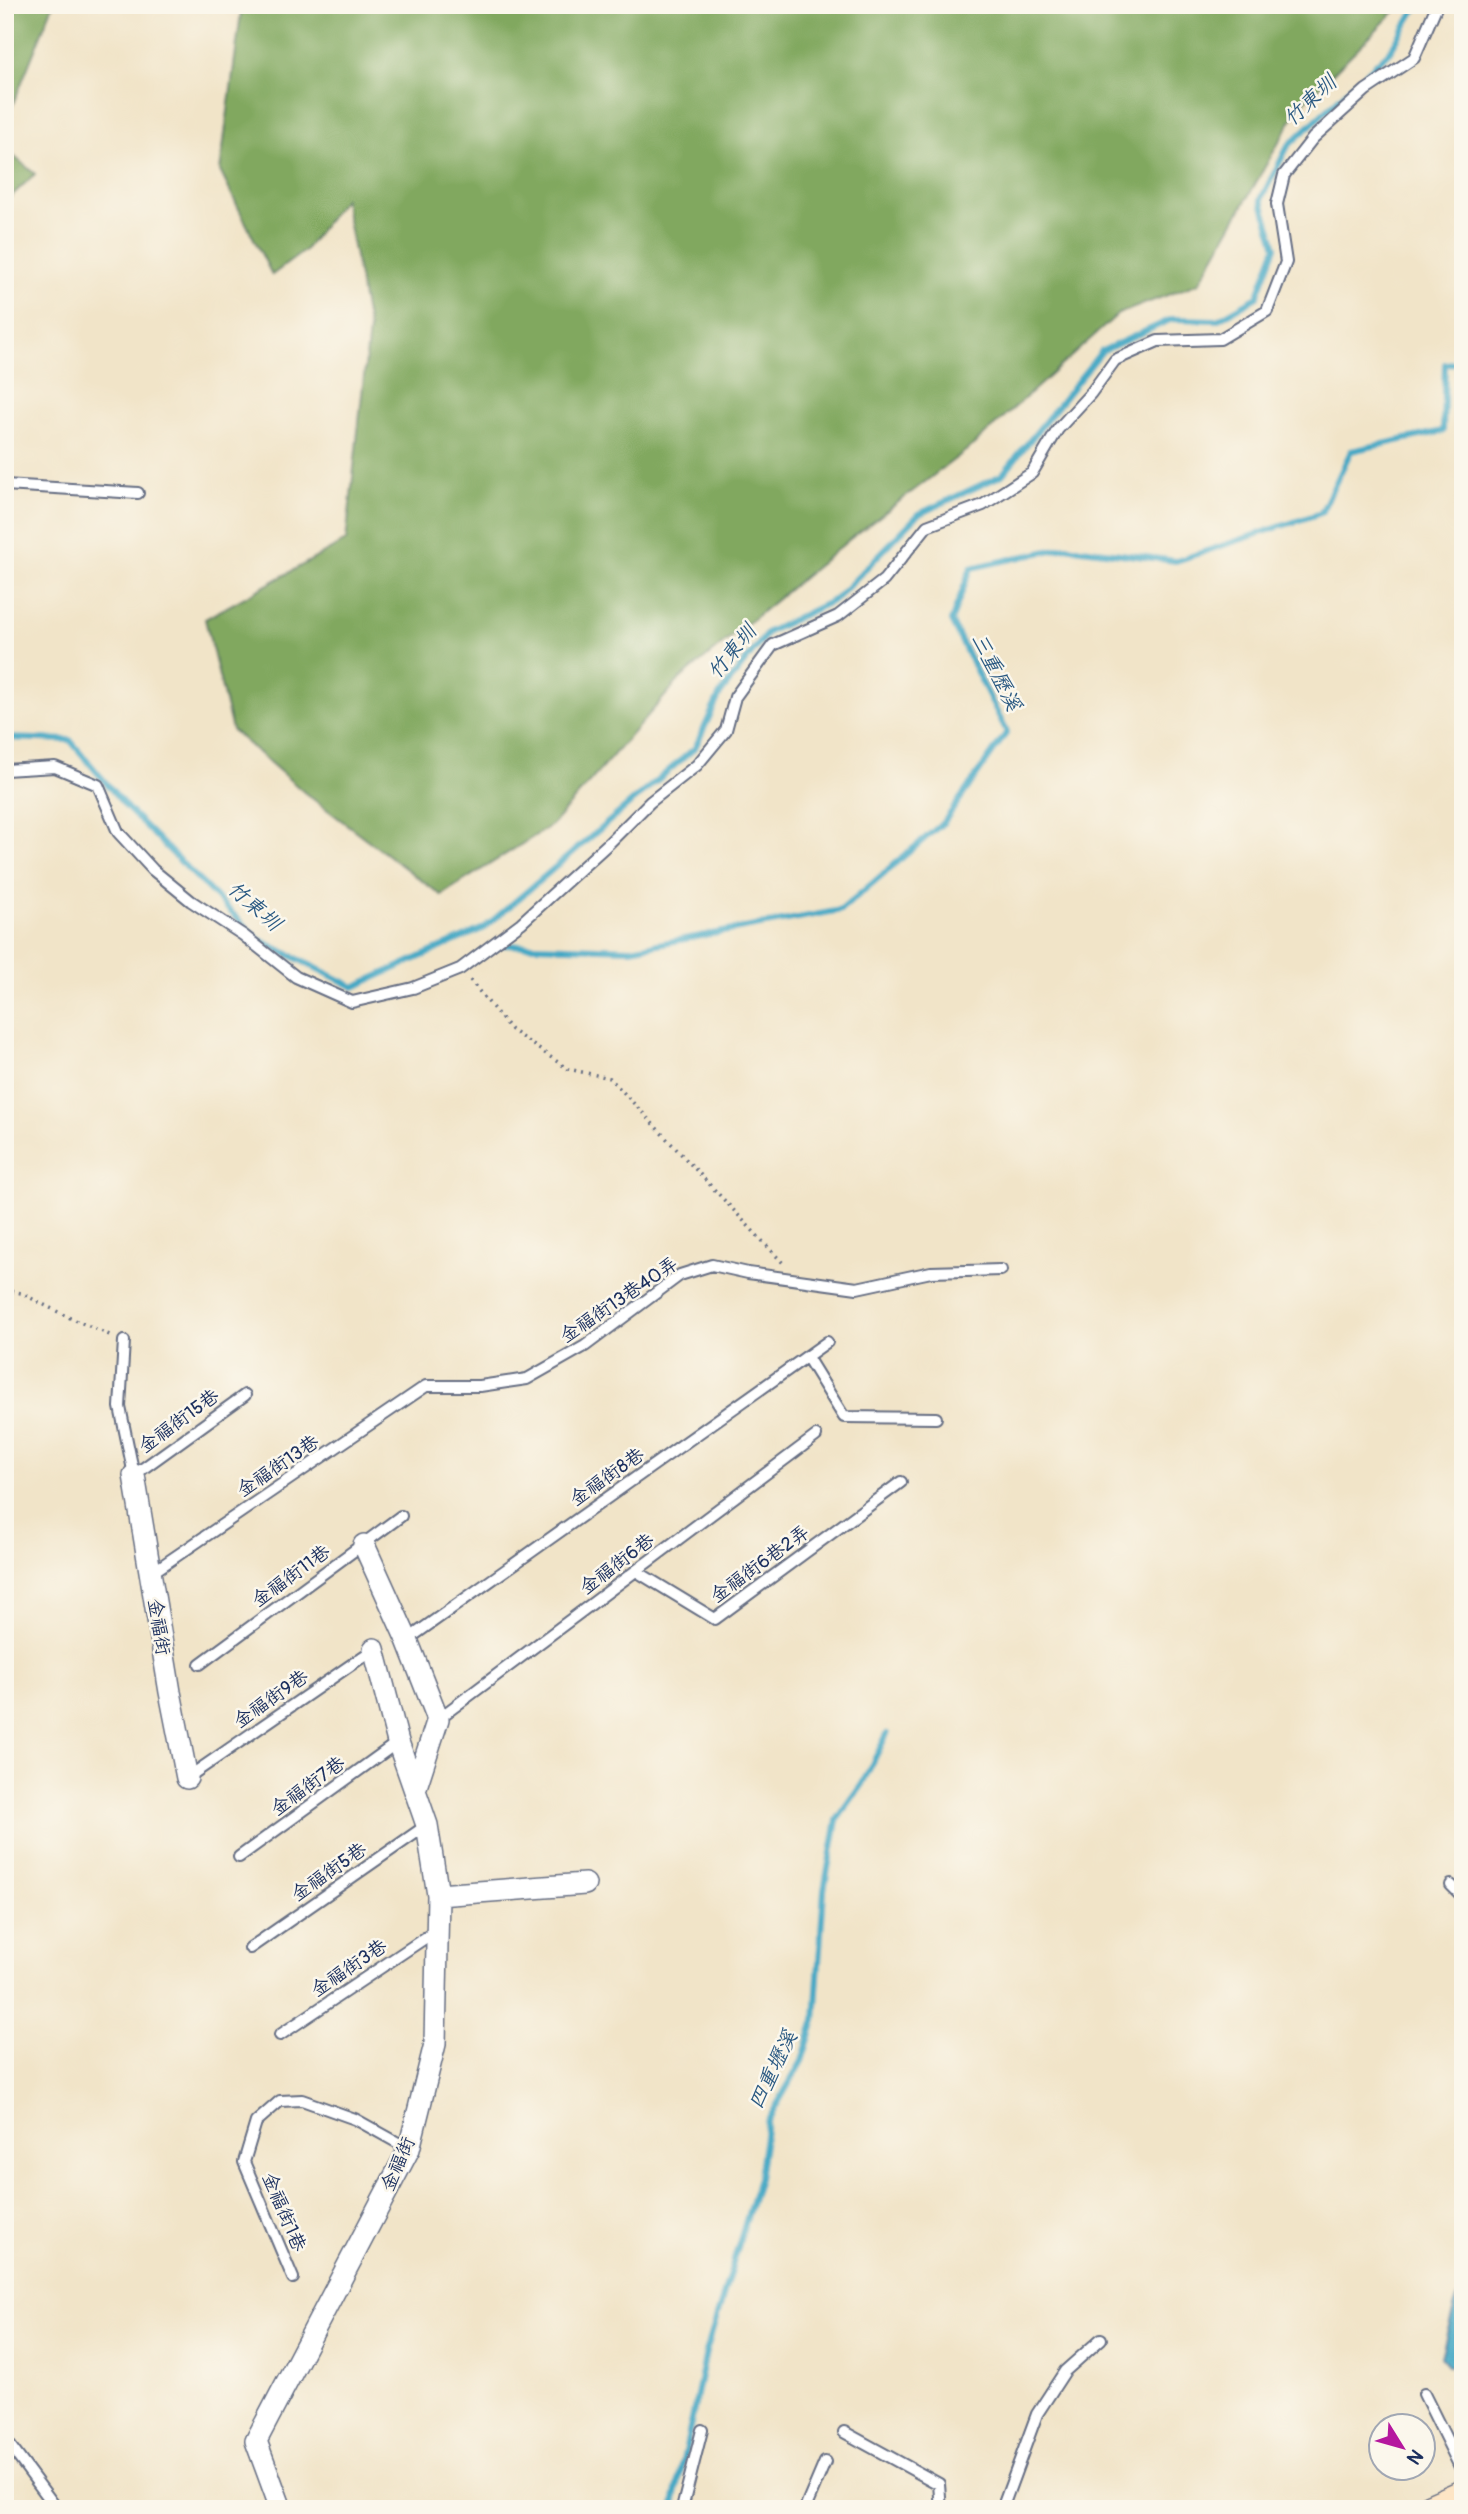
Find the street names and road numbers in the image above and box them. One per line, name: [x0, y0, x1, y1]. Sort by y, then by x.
street label: 金福街13巷40弄: [555, 1252, 683, 1348]
street label: 金福街15巷: [134, 1384, 224, 1458]
street label: 金福街13巷: [232, 1430, 324, 1502]
street label: 金福街8巷: [565, 1443, 649, 1511]
street label: 金福街6巷2弄: [706, 1520, 814, 1608]
street label: 金福街6巷: [575, 1528, 659, 1600]
street label: 金福街11巷: [247, 1540, 335, 1612]
street label: 金福街: [143, 1597, 175, 1657]
street label: 金福街9巷: [229, 1665, 313, 1733]
street label: 金福街7巷: [266, 1751, 350, 1821]
street label: 金福街5巷: [287, 1837, 371, 1907]
street label: 金福街3巷: [306, 1934, 392, 2002]
street label: 金福街: [375, 2133, 421, 2195]
street label: 金福街1巷: [257, 2169, 311, 2255]

